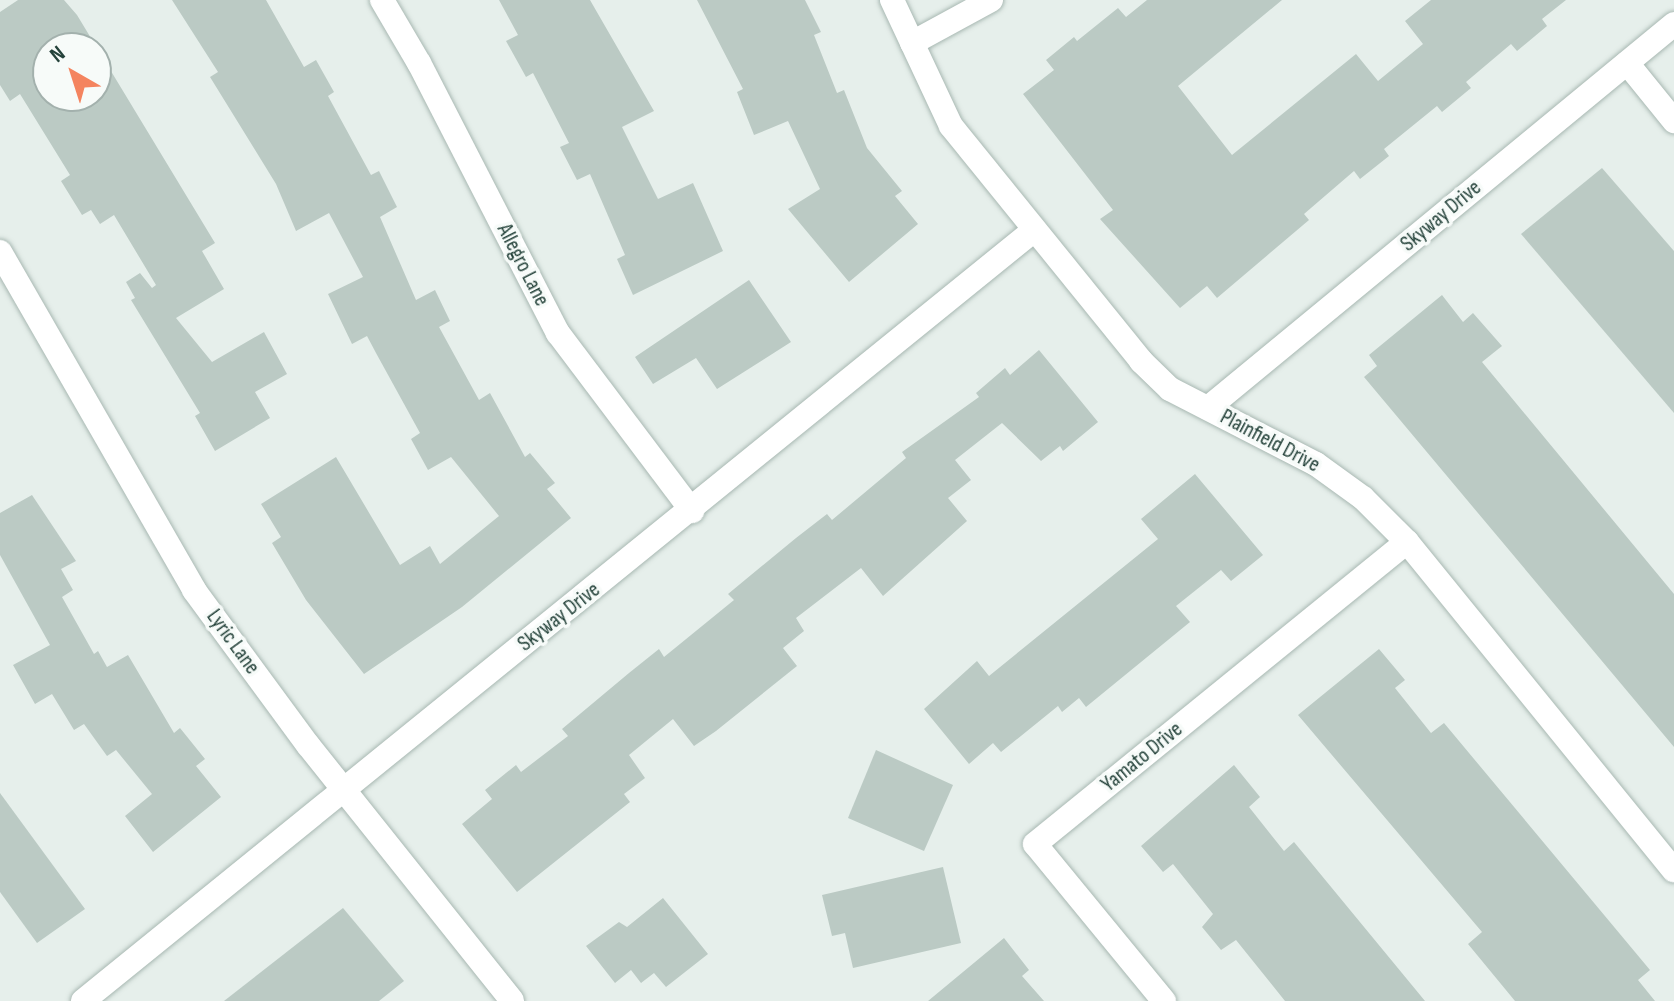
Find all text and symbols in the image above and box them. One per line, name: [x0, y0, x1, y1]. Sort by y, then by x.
north arrow: [32, 32, 112, 112]
text: N: [45, 40, 71, 69]
street label: Skyway Drive: [1395, 175, 1487, 257]
street label: Allegro Lane: [491, 219, 555, 311]
street label: Plainfield Drive: [1216, 404, 1324, 478]
street label: Skyway Drive: [513, 577, 605, 657]
street label: Lyric Lane: [201, 604, 265, 680]
street label: Yamato Drive: [1096, 716, 1188, 798]

